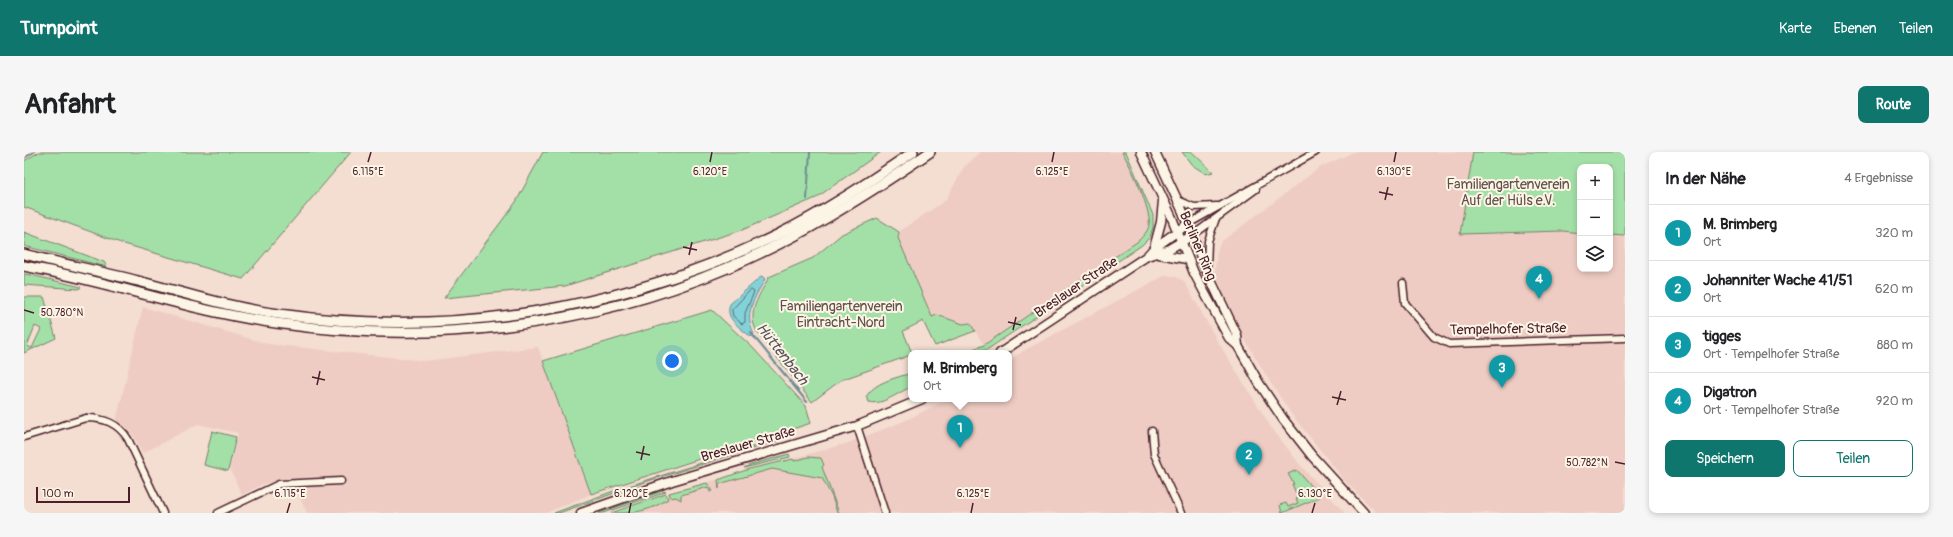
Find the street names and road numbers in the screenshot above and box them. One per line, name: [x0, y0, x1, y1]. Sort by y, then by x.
street label: Berliner Ring: [1176, 209, 1220, 283]
street label: Breslauer Straße: [1031, 253, 1121, 321]
street label: Tempelhofer Straße: [1450, 319, 1567, 339]
street label: Breslauer Straße: [699, 422, 797, 466]

